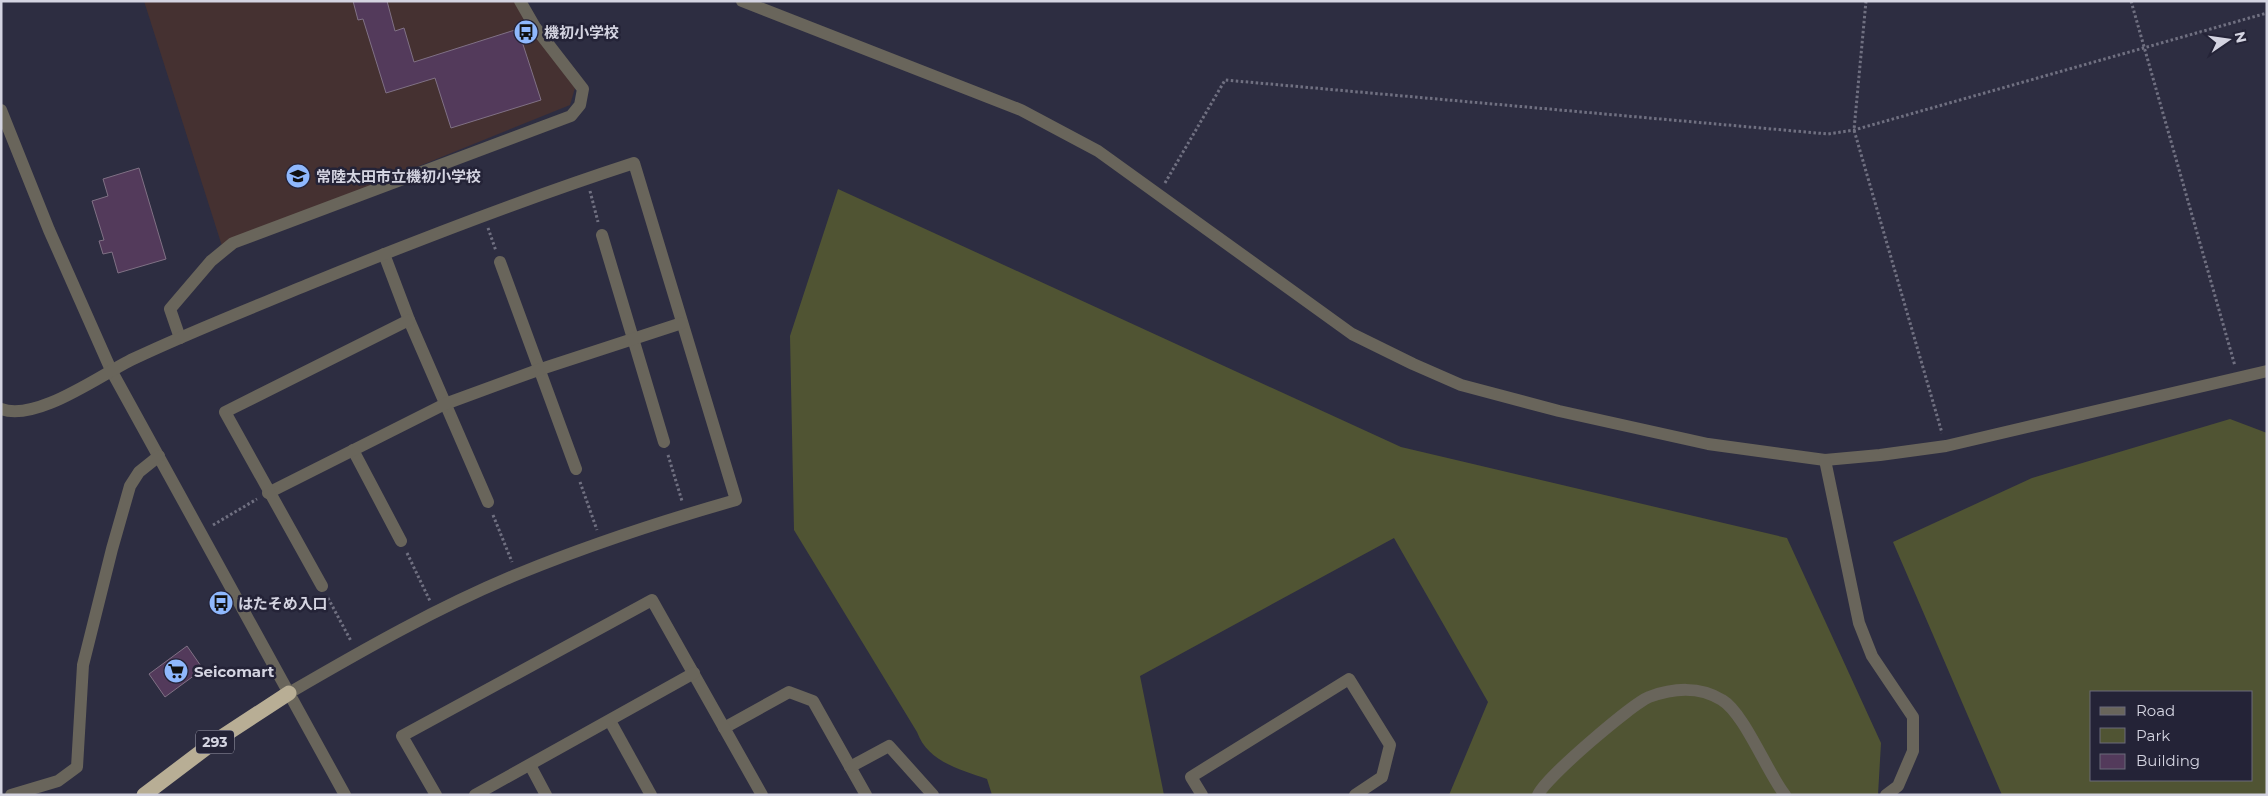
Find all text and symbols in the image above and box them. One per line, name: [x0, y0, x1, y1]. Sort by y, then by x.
north arrow: [2203, 15, 2253, 65]
bus stop icon: 機初小学校: [513, 19, 539, 45]
place label: 機初小学校: [544, 23, 619, 42]
text: N: [2231, 30, 2251, 45]
school or university icon: 常陸太田市立機初小学校: [285, 163, 311, 189]
place label: 常陸太田市立機初小学校: [316, 167, 481, 186]
bus stop icon: はたそめ入口: [208, 590, 234, 616]
place label: はたそめ入口: [238, 594, 328, 613]
supermarket icon: Seicomart: [163, 658, 189, 684]
place label: Seicomart: [194, 662, 275, 681]
legend: [2090, 691, 2253, 781]
text: Road: [2136, 701, 2175, 720]
text: Park: [2136, 726, 2170, 745]
road number: 293: [196, 730, 234, 754]
text: Building: [2136, 751, 2200, 770]

